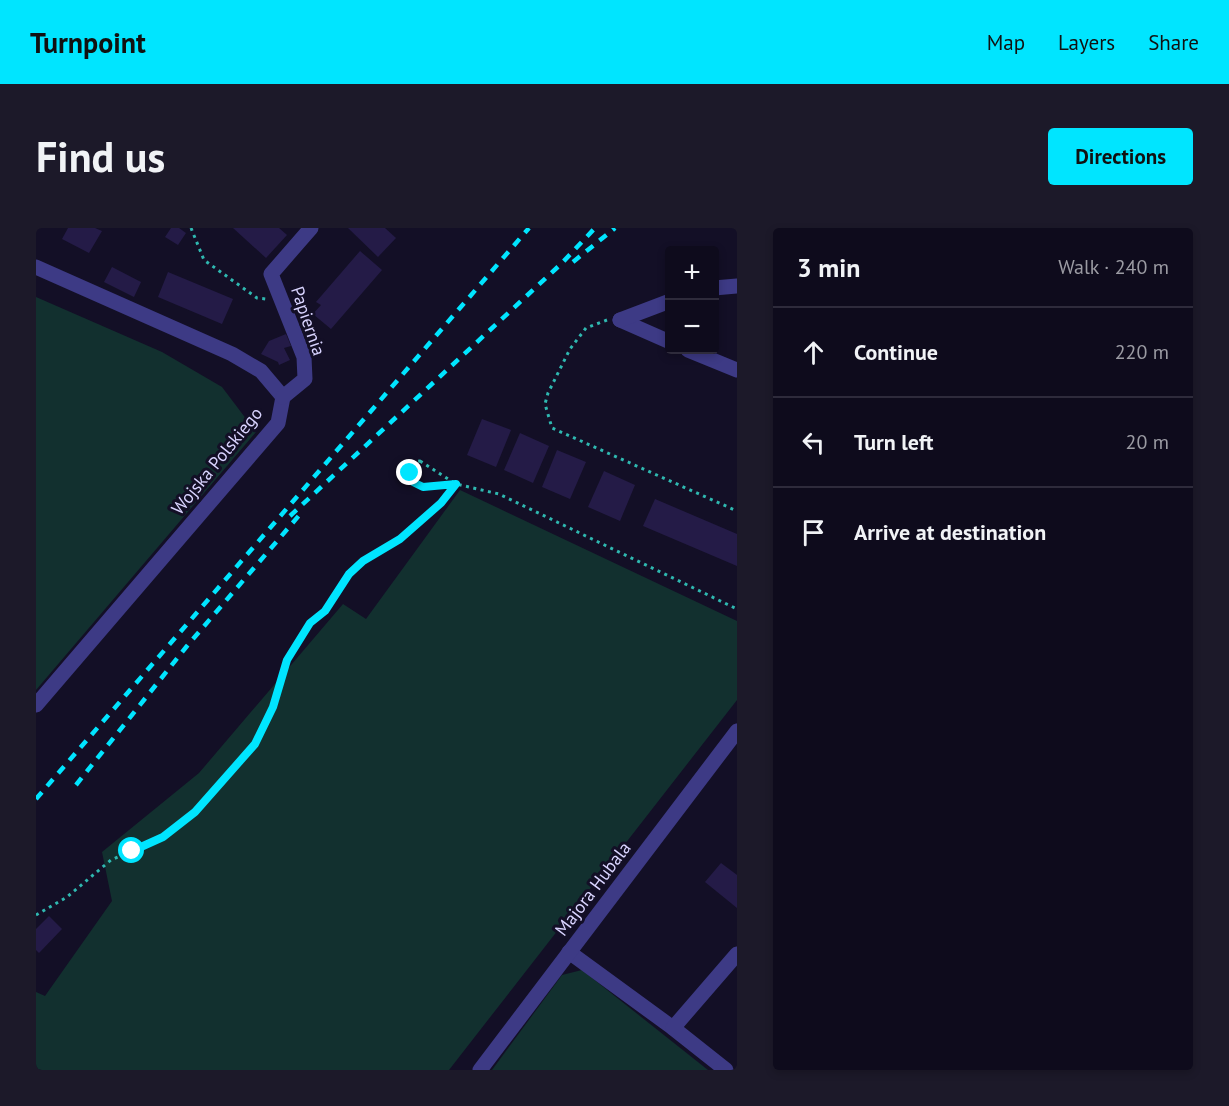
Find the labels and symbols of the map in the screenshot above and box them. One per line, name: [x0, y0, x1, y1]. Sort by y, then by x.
street label: Papiernia: [286, 283, 331, 359]
street label: Wojska Polskiego: [166, 402, 267, 519]
route end: [396, 459, 422, 485]
route start: [118, 837, 144, 863]
street label: Majora Hubala: [550, 837, 636, 940]

